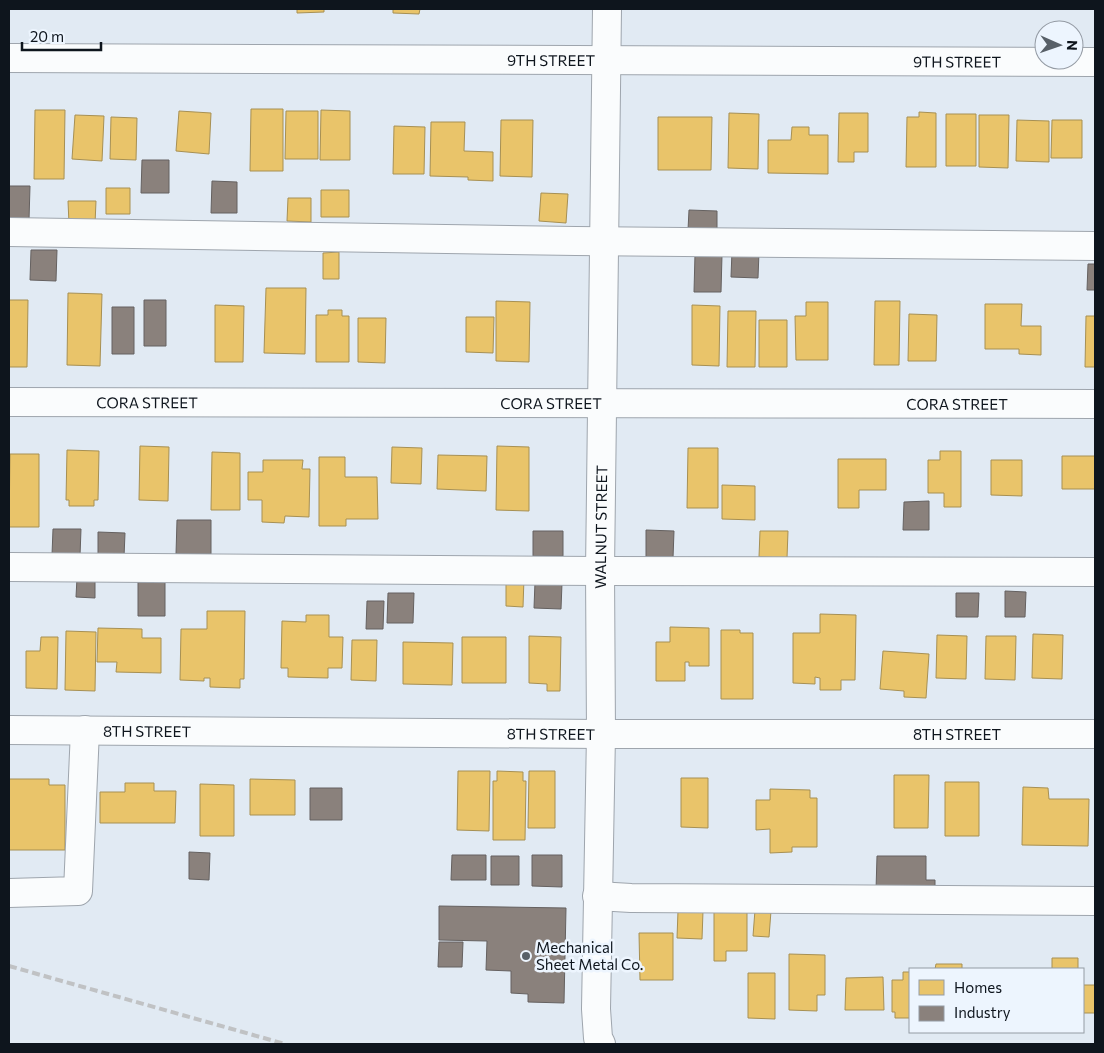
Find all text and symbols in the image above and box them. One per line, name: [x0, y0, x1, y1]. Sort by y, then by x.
scale bar: [22, 20, 101, 52]
north arrow: [1034, 20, 1084, 70]
text: 20 m: [30, 27, 64, 45]
text: N: [1064, 40, 1081, 51]
street label: 9TH STREET: [507, 51, 595, 69]
street label: 9TH STREET: [913, 52, 1001, 71]
street label: CORA STREET: [96, 393, 198, 411]
street label: CORA STREET: [500, 394, 602, 412]
street label: CORA STREET: [906, 395, 1008, 413]
street label: WALNUT STREET: [591, 465, 610, 589]
street label: 8TH STREET: [103, 722, 191, 740]
street label: 8TH STREET: [507, 724, 595, 743]
street label: 8TH STREET: [913, 725, 1001, 743]
place label: Mechanical Sheet Metal Co.: [536, 938, 643, 973]
marker: Mechanical Sheet Metal Co.: [520, 950, 532, 962]
legend: [909, 968, 1084, 1033]
text: Homes: [954, 978, 1002, 996]
text: Industry: [954, 1003, 1011, 1021]

